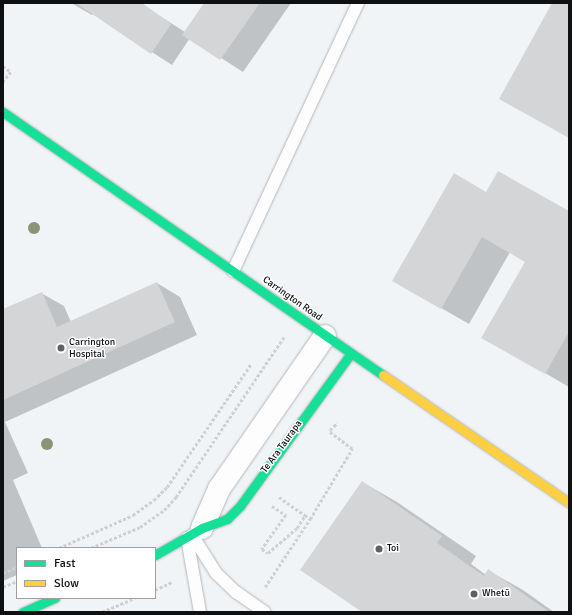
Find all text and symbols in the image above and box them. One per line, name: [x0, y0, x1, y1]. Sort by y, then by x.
street label: Carrington Road: [260, 274, 324, 324]
place label: Carrington Hospital: [69, 336, 115, 360]
marker: Carrington Hospital: [56, 343, 66, 353]
street label: Te Ara Taurapa: [259, 418, 305, 476]
place label: Toi: [387, 543, 399, 555]
marker: Toi: [374, 544, 384, 554]
legend: [16, 547, 156, 599]
text: Fast: [54, 556, 75, 571]
text: Slow: [54, 576, 79, 591]
place label: Whetū: [482, 588, 510, 600]
marker: Whetū: [469, 589, 479, 599]

